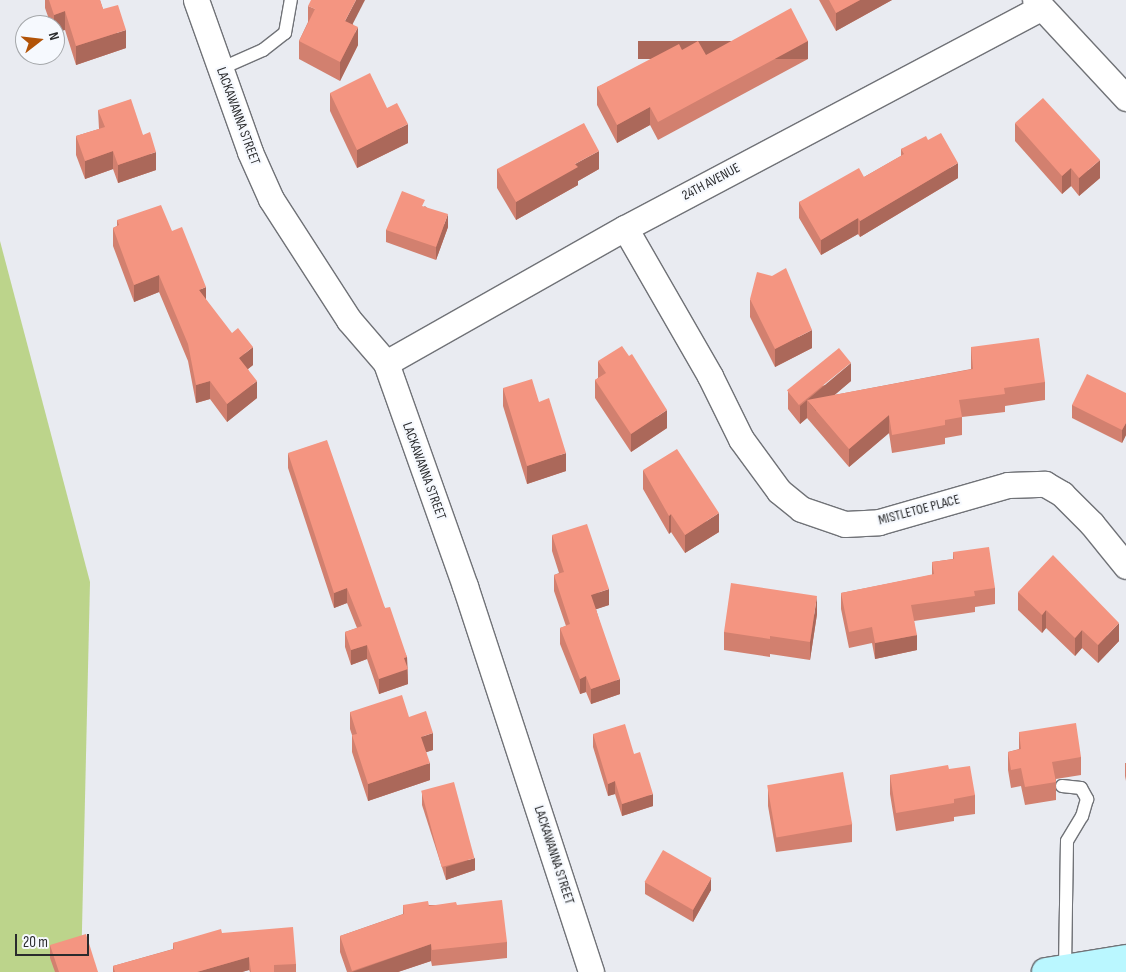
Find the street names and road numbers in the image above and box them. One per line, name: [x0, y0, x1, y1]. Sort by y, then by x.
street label: LACKAWANNA STREET: [213, 65, 263, 167]
street label: 24TH AVENUE: [679, 160, 743, 204]
street label: LACKAWANNA STREET: [399, 420, 449, 522]
street label: MISTLETOE PLACE: [876, 491, 962, 529]
street label: LACKAWANNA STREET: [530, 804, 578, 906]

